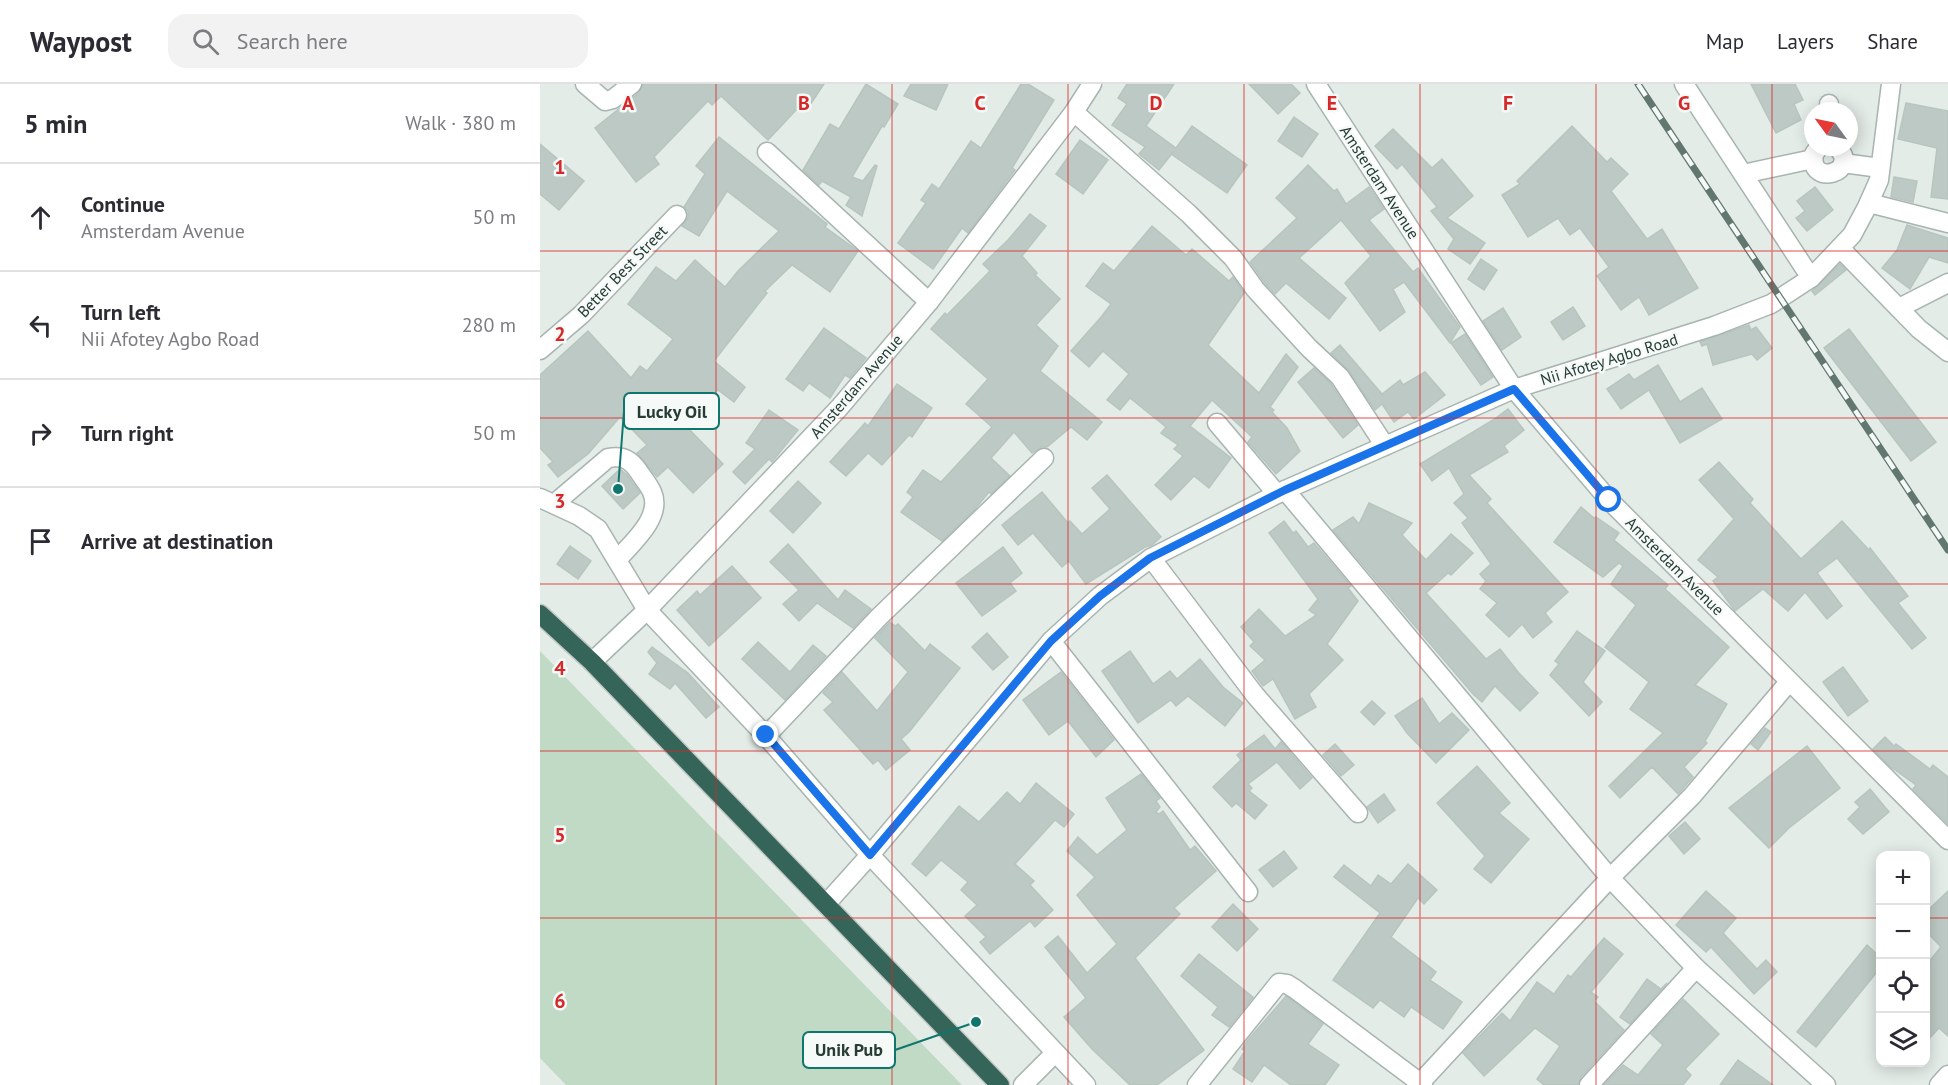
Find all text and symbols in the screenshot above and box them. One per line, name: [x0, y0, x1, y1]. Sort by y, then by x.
search box: [168, 14, 588, 68]
text: Waypost: [30, 23, 132, 60]
icon: search: [189, 25, 222, 58]
text: Search here: [237, 27, 348, 55]
text: Map: [1706, 28, 1744, 55]
text: Layers: [1777, 28, 1834, 55]
text: Share: [1867, 28, 1918, 55]
text: A: [622, 90, 635, 116]
text: B: [798, 90, 810, 116]
text: C: [974, 90, 986, 116]
text: D: [1150, 90, 1163, 116]
text: E: [1327, 90, 1337, 116]
text: F: [1503, 90, 1513, 116]
text: G: [1678, 90, 1690, 116]
north arrow: [1804, 102, 1858, 156]
text: 5 min: [24, 107, 87, 140]
text: Walk · 380 m: [405, 110, 516, 136]
street label: Amsterdam Avenue: [1336, 122, 1424, 242]
text: 1: [554, 154, 566, 180]
text: Continue: [81, 190, 165, 218]
icon: ahead: [24, 201, 57, 234]
text: 50 m: [473, 204, 516, 230]
text: Amsterdam Avenue: [81, 218, 245, 244]
street label: Better Best Street: [573, 220, 672, 321]
text: Turn left: [81, 298, 161, 326]
icon: left: [24, 309, 57, 342]
text: 280 m: [462, 312, 516, 338]
text: 2: [554, 321, 566, 347]
text: Nii Afotey Agbo Road: [81, 326, 259, 352]
street label: Nii Afotey Agbo Road: [1538, 329, 1680, 389]
street label: Amsterdam Avenue: [805, 330, 907, 442]
callout: Lucky Oil: [624, 393, 719, 429]
text: Lucky Oil: [637, 400, 708, 423]
icon: right: [24, 417, 57, 450]
text: Turn right: [81, 419, 173, 447]
text: 50 m: [473, 420, 516, 446]
route start: [1595, 486, 1621, 512]
text: 3: [554, 488, 566, 514]
street label: Amsterdam Avenue: [1622, 513, 1728, 619]
icon: arrive: [24, 525, 57, 558]
text: Arrive at destination: [81, 527, 273, 555]
text: 4: [554, 655, 566, 681]
route end: [752, 721, 778, 747]
text: 5: [554, 822, 566, 848]
map controls: [1876, 851, 1930, 1067]
button: +: [1876, 851, 1930, 905]
button: −: [1876, 905, 1930, 959]
button: locate: [1876, 959, 1930, 1013]
text: 6: [554, 988, 566, 1014]
button: layers: [1876, 1013, 1930, 1067]
callout: Unik Pub: [803, 1032, 895, 1068]
text: Unik Pub: [815, 1038, 883, 1061]

